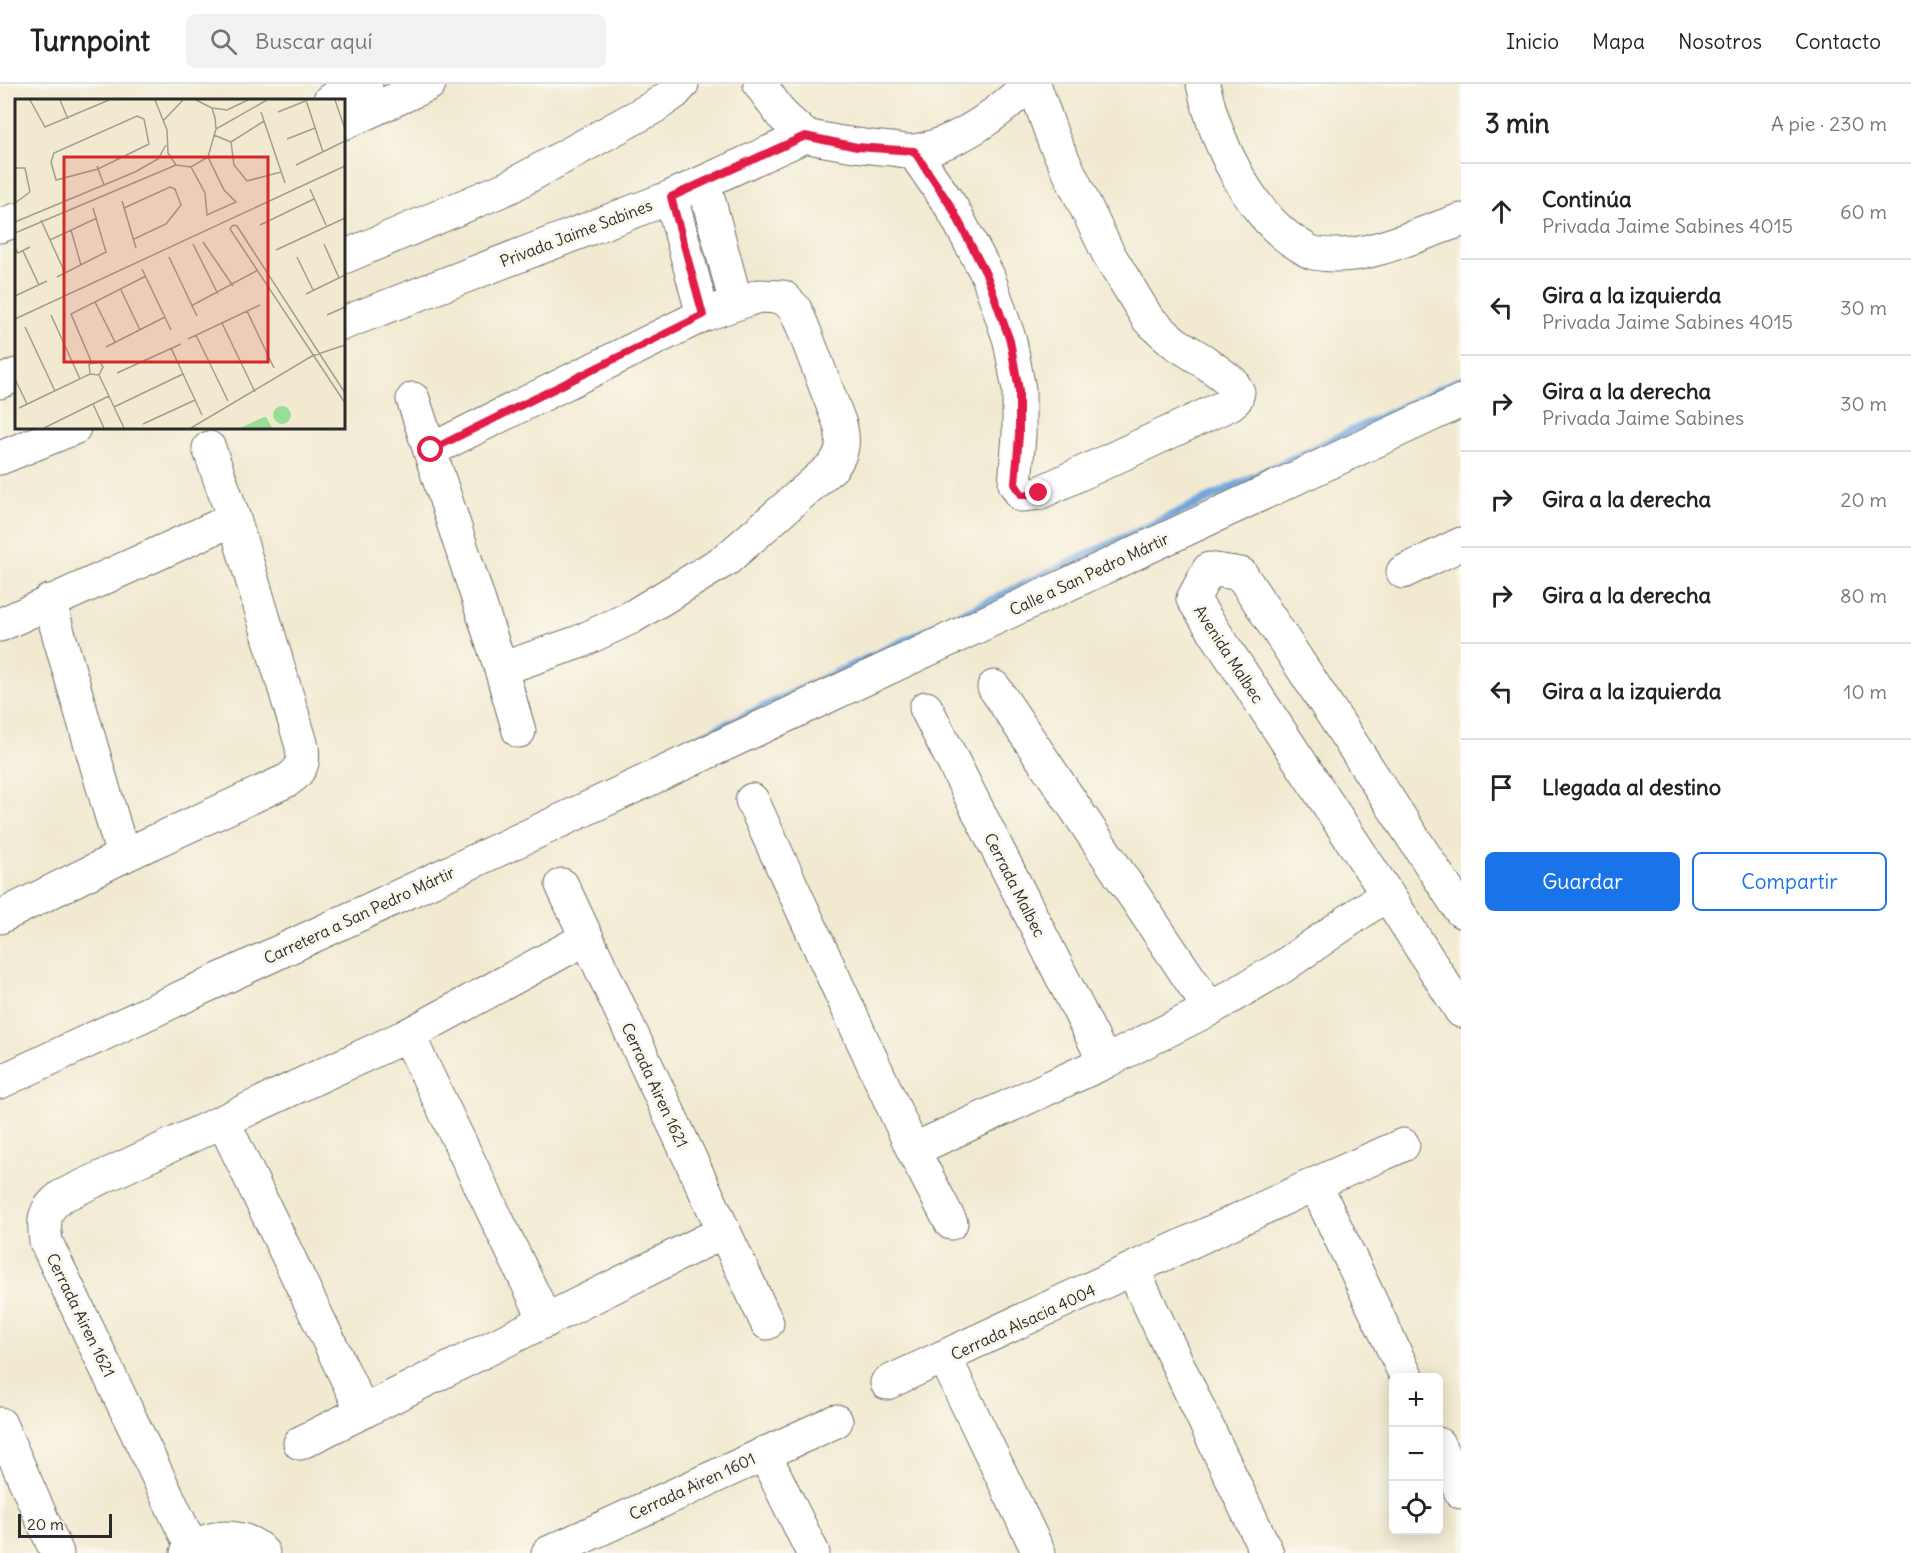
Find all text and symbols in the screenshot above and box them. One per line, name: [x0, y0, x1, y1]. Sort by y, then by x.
search box: [186, 14, 606, 68]
text: Turnpoint: [30, 23, 150, 59]
icon: search: [207, 25, 240, 58]
text: Buscar aquí: [255, 27, 373, 55]
text: Inicio: [1506, 28, 1559, 55]
text: Mapa: [1592, 28, 1645, 55]
text: Nosotros: [1678, 28, 1762, 55]
text: Contacto: [1795, 28, 1881, 55]
inset map: [15, 99, 345, 429]
text: 3 min: [1485, 107, 1550, 140]
text: A pie · 230 m: [1771, 111, 1887, 136]
text: Continúa: [1542, 185, 1631, 213]
street label: Privada Jaime Sabines: [497, 195, 655, 271]
icon: ahead: [1485, 195, 1518, 228]
text: 60 m: [1840, 199, 1887, 224]
text: Privada Jaime Sabines 4015: [1542, 213, 1793, 238]
text: Gira a la izquierda: [1542, 281, 1721, 309]
icon: left: [1485, 291, 1518, 324]
text: 30 m: [1840, 295, 1887, 320]
text: Privada Jaime Sabines 4015: [1542, 309, 1793, 334]
text: Gira a la derecha: [1542, 377, 1711, 405]
icon: right: [1485, 387, 1518, 420]
text: 30 m: [1840, 391, 1887, 416]
text: Privada Jaime Sabines: [1542, 405, 1744, 430]
route start: [417, 436, 443, 462]
route end: [1025, 479, 1051, 505]
icon: right: [1485, 483, 1518, 516]
text: Gira a la derecha: [1542, 485, 1711, 513]
text: 20 m: [1841, 487, 1887, 512]
street label: Calle a San Pedro Mártir: [1006, 528, 1172, 620]
icon: right: [1485, 579, 1518, 612]
text: Gira a la derecha: [1542, 581, 1711, 609]
text: 80 m: [1840, 583, 1887, 608]
street label: Avenida Malbec: [1190, 601, 1268, 707]
icon: left: [1485, 675, 1518, 708]
text: Gira a la izquierda: [1542, 677, 1721, 705]
text: 10 m: [1844, 679, 1887, 704]
icon: arrive: [1485, 771, 1518, 804]
text: Llegada al destino: [1542, 773, 1721, 801]
street label: Cerrada Malbec: [980, 830, 1050, 940]
button: Guardar: [1485, 852, 1680, 911]
button: Compartir: [1692, 852, 1887, 911]
street label: Carretera a San Pedro Mártir: [260, 862, 458, 968]
street label: Cerrada Airen 1621: [617, 1019, 693, 1151]
street label: Cerrada Airen 1621: [42, 1250, 120, 1380]
street label: Cerrada Alsacia 4004: [947, 1280, 1099, 1364]
map controls: [1389, 1373, 1443, 1535]
button: +: [1389, 1373, 1443, 1427]
button: −: [1389, 1427, 1443, 1481]
street label: Cerrada Airen 1601: [626, 1448, 758, 1524]
button: locate: [1389, 1481, 1443, 1535]
scale bar: [18, 1511, 112, 1538]
text: 20 m: [27, 1514, 64, 1534]

